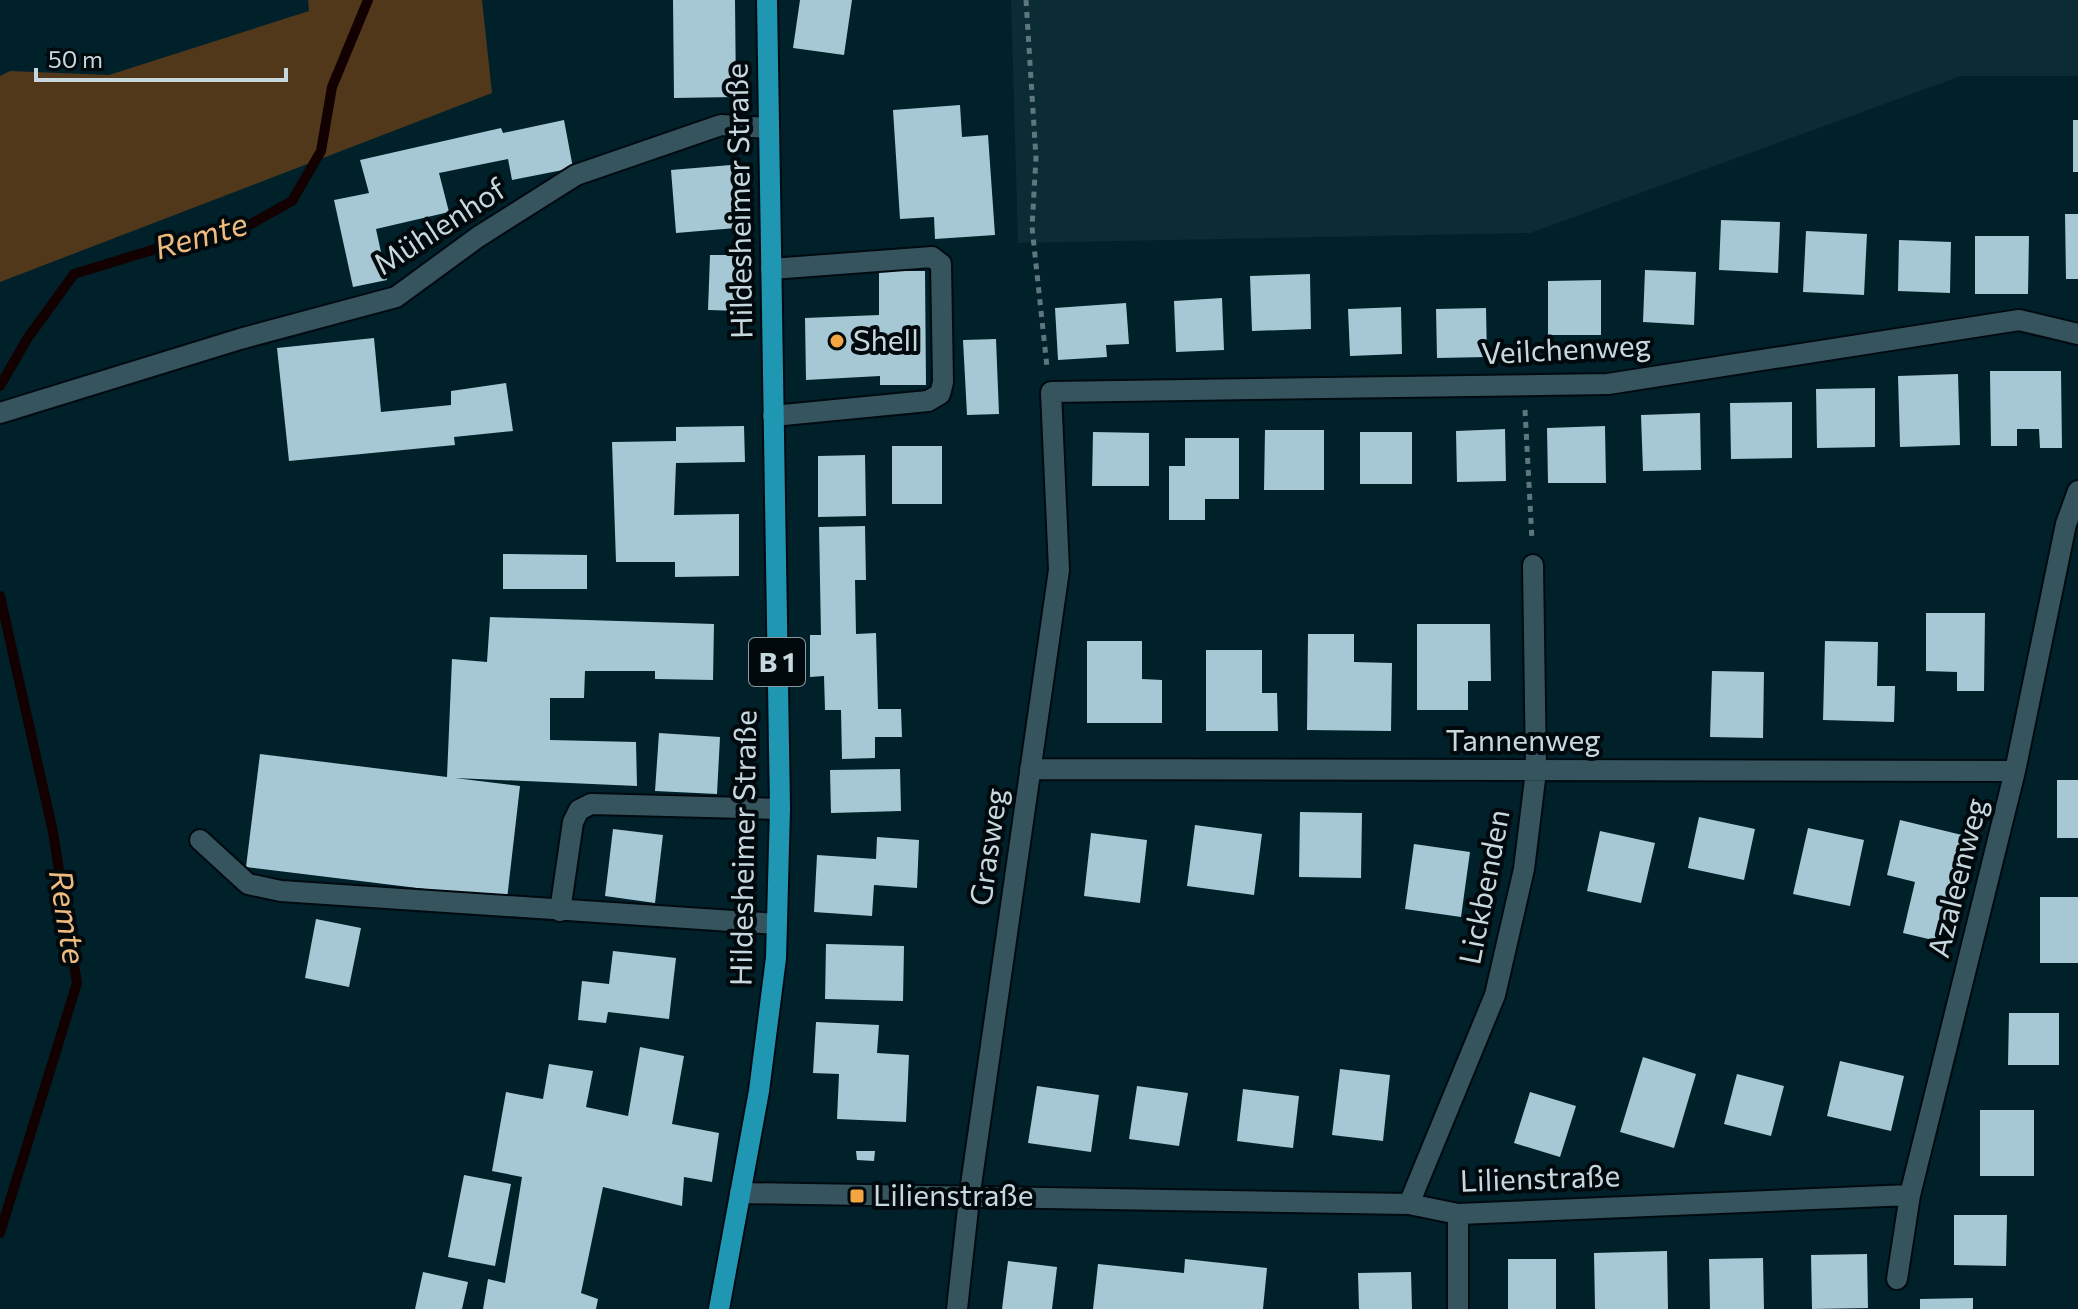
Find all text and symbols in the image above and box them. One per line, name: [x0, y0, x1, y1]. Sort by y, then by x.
scale bar: [36, 32, 286, 82]
text: 50 m: [48, 44, 103, 73]
street label: Hildesheimer Straße: [717, 63, 758, 339]
street label: Mühlenhof: [366, 168, 512, 281]
water label: Remte: [149, 202, 252, 266]
place label: Shell: [853, 320, 919, 357]
street label: Veilchenweg: [1480, 325, 1652, 370]
marker: Shell: [828, 332, 846, 350]
road number: B 1: [749, 638, 805, 686]
street label: Hildesheimer Straße: [721, 710, 762, 986]
street label: Tannenweg: [1446, 720, 1600, 757]
street label: Grasweg: [960, 786, 1013, 908]
street label: Azaleenweg: [1918, 794, 1993, 961]
street label: Lickbenden: [1449, 806, 1516, 967]
water label: Remte: [42, 867, 96, 967]
street label: Lilienstraße: [1459, 1155, 1621, 1198]
place label: Lilienstraße: [873, 1175, 1033, 1212]
marker: Lilienstraße: [848, 1187, 866, 1205]

